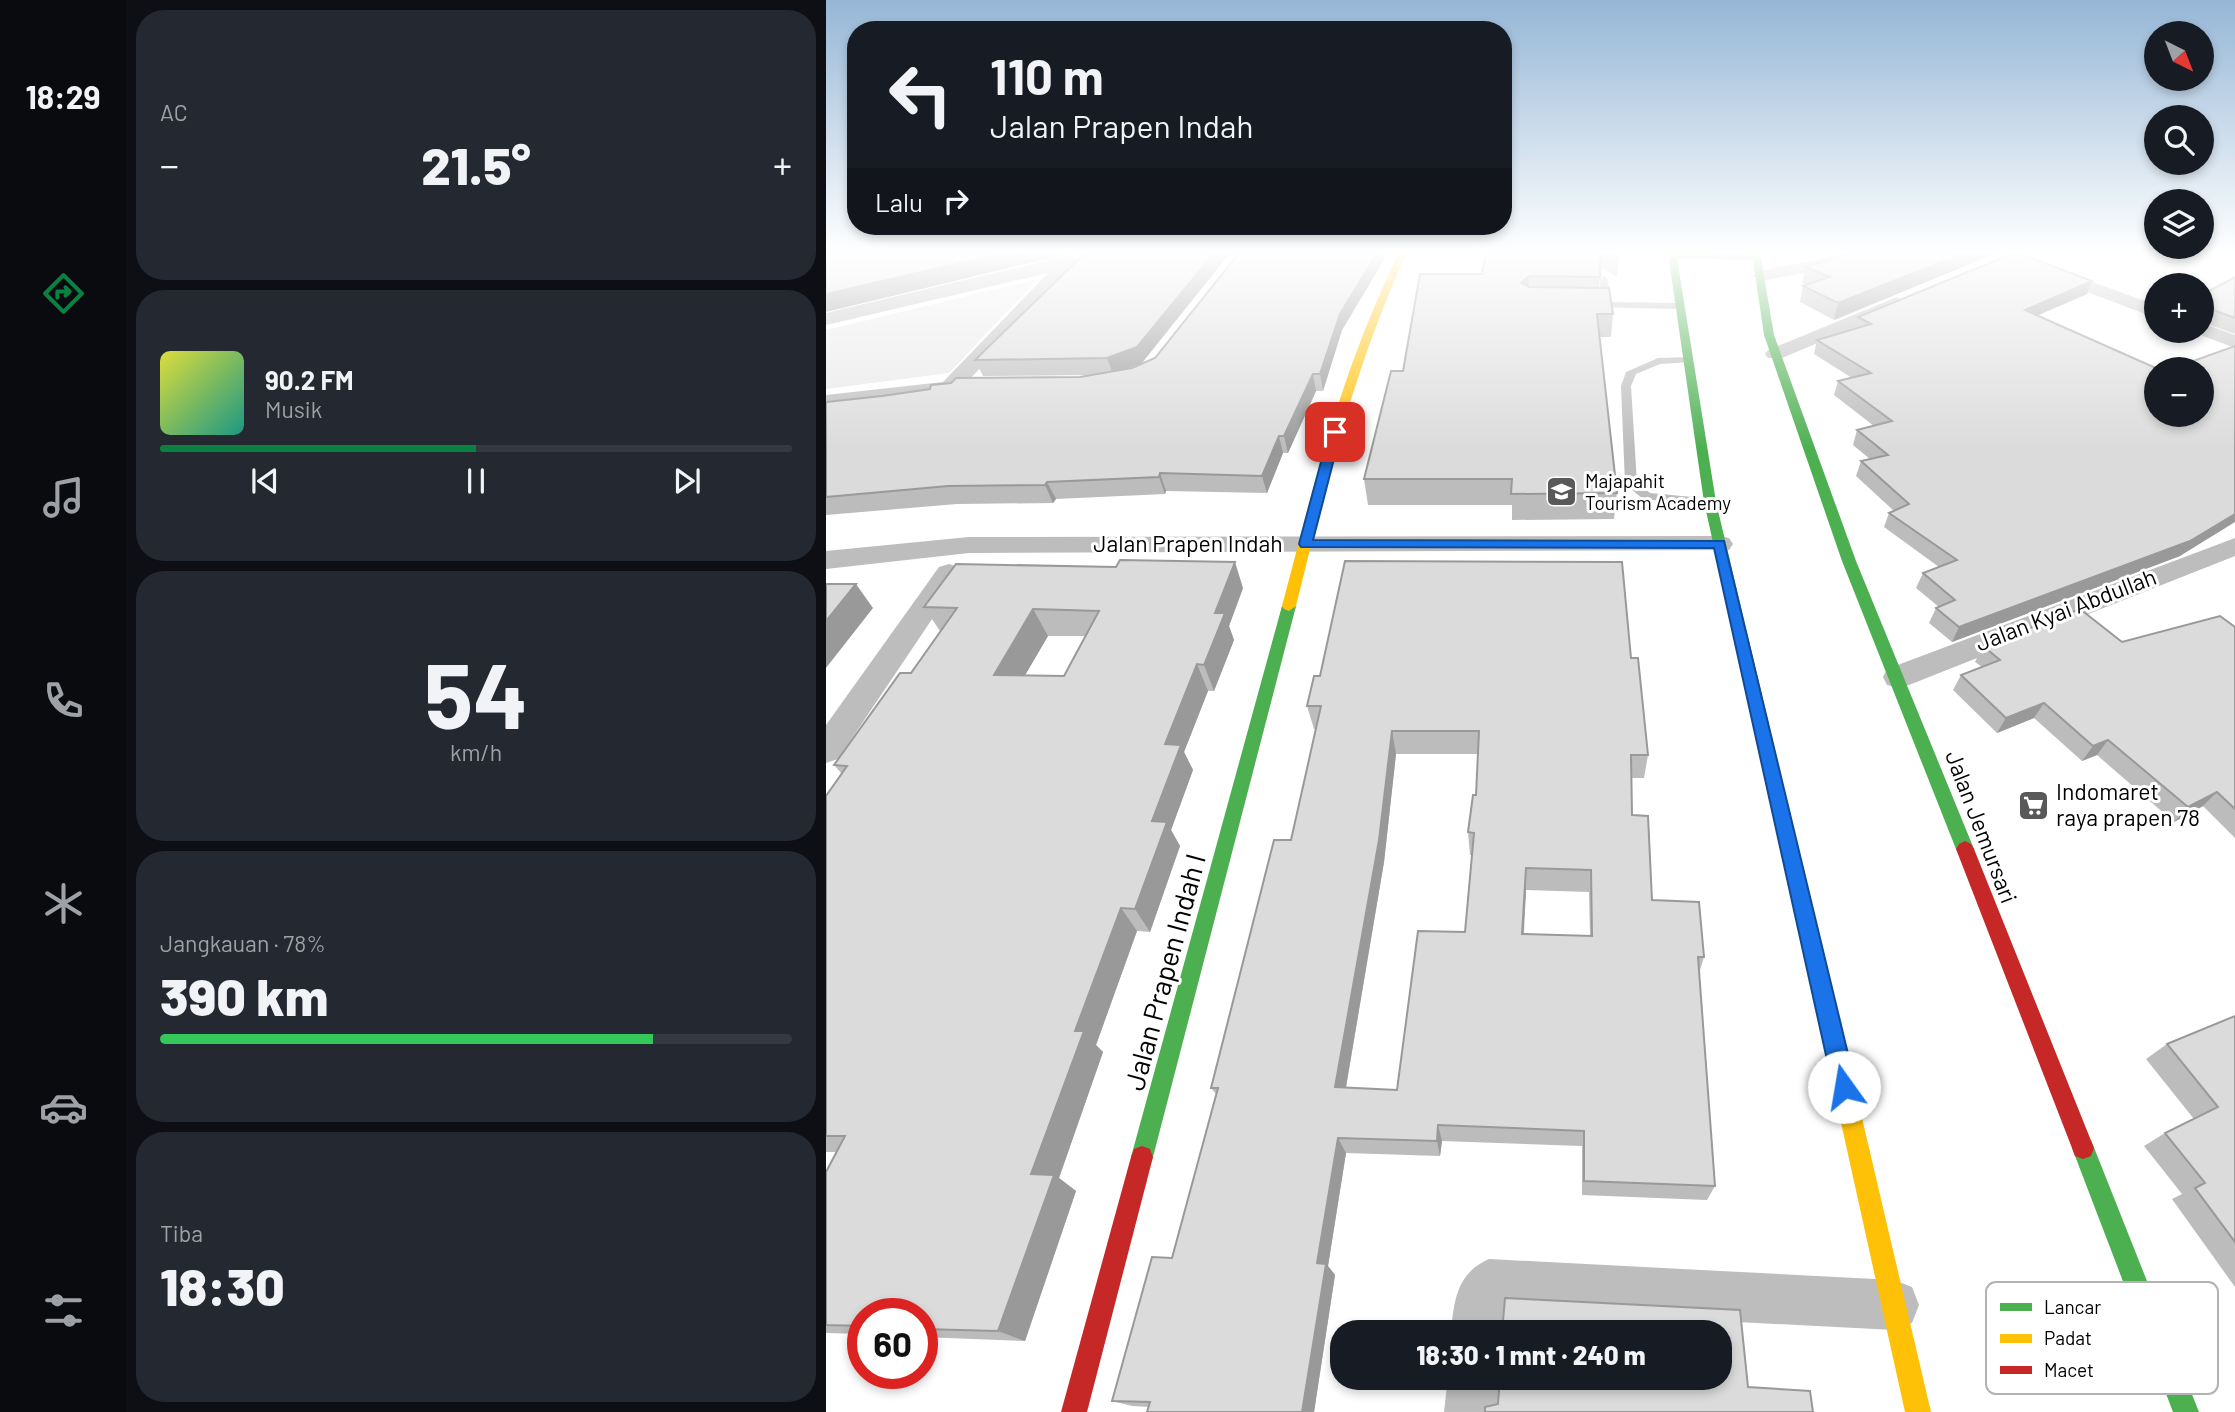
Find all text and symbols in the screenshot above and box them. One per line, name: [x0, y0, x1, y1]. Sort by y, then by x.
north arrow: [2144, 21, 2214, 91]
map controls: [2144, 21, 2214, 427]
text: 110 m: [990, 46, 1104, 105]
icon: left: [875, 49, 966, 140]
text: 18:29: [25, 77, 101, 115]
text: AC: [160, 98, 188, 126]
button: search: [2144, 105, 2214, 175]
text: Jalan Prapen Indah: [990, 106, 1254, 144]
text: 21.5°: [421, 133, 531, 195]
text: −: [160, 141, 179, 187]
text: +: [773, 141, 792, 187]
icon: right: [937, 182, 975, 220]
text: Lalu: [875, 186, 923, 217]
button: layers: [2144, 189, 2214, 259]
icon: directions: [39, 269, 88, 318]
button: +: [2144, 273, 2214, 343]
button: −: [2144, 357, 2214, 427]
text: 90.2 FM: [265, 364, 354, 395]
text: Musik: [265, 395, 322, 423]
pin: [1305, 402, 1365, 462]
icon: arrive: [1316, 413, 1354, 451]
icon: previous: [246, 462, 284, 500]
icon: pause: [457, 462, 495, 500]
icon: next: [668, 462, 706, 500]
place label: Majapahit Tourism Academy: [1585, 469, 1731, 514]
icon: music: [39, 473, 88, 522]
school or university icon: Majapahit Tourism Academy: [1545, 475, 1579, 509]
street label: Jalan Prapen Indah: [1093, 529, 1283, 557]
street label: Jalan Kyai Abdullah: [1971, 562, 2160, 656]
text: 54: [424, 638, 528, 747]
icon: phone: [39, 676, 88, 725]
text: km/h: [450, 738, 502, 766]
street label: Jalan Jemursari: [1940, 746, 2024, 907]
place label: Indomaret raya prapen 78: [2056, 777, 2200, 831]
supermarket icon: Indomaret raya prapen 78: [2016, 788, 2050, 822]
street label: Jalan Prapen Indah I: [1116, 850, 1212, 1094]
icon: climate: [39, 879, 88, 928]
text: Jangkauan · 78%: [160, 929, 326, 957]
text: 390 km: [160, 964, 328, 1026]
position arrow: [1807, 1050, 1881, 1124]
icon: car: [39, 1083, 88, 1132]
text: Tiba: [160, 1219, 203, 1247]
text: 18:30: [160, 1254, 285, 1316]
legend: [1986, 1282, 2218, 1394]
icon: filters: [39, 1286, 88, 1335]
text: Lancar: [2044, 1295, 2101, 1318]
speed limit sign: 60: [847, 1298, 938, 1389]
text: Padat: [2044, 1326, 2092, 1349]
text: 18:30 · 1 mnt · 240 m: [1416, 1339, 1646, 1370]
text: Macet: [2044, 1358, 2094, 1381]

